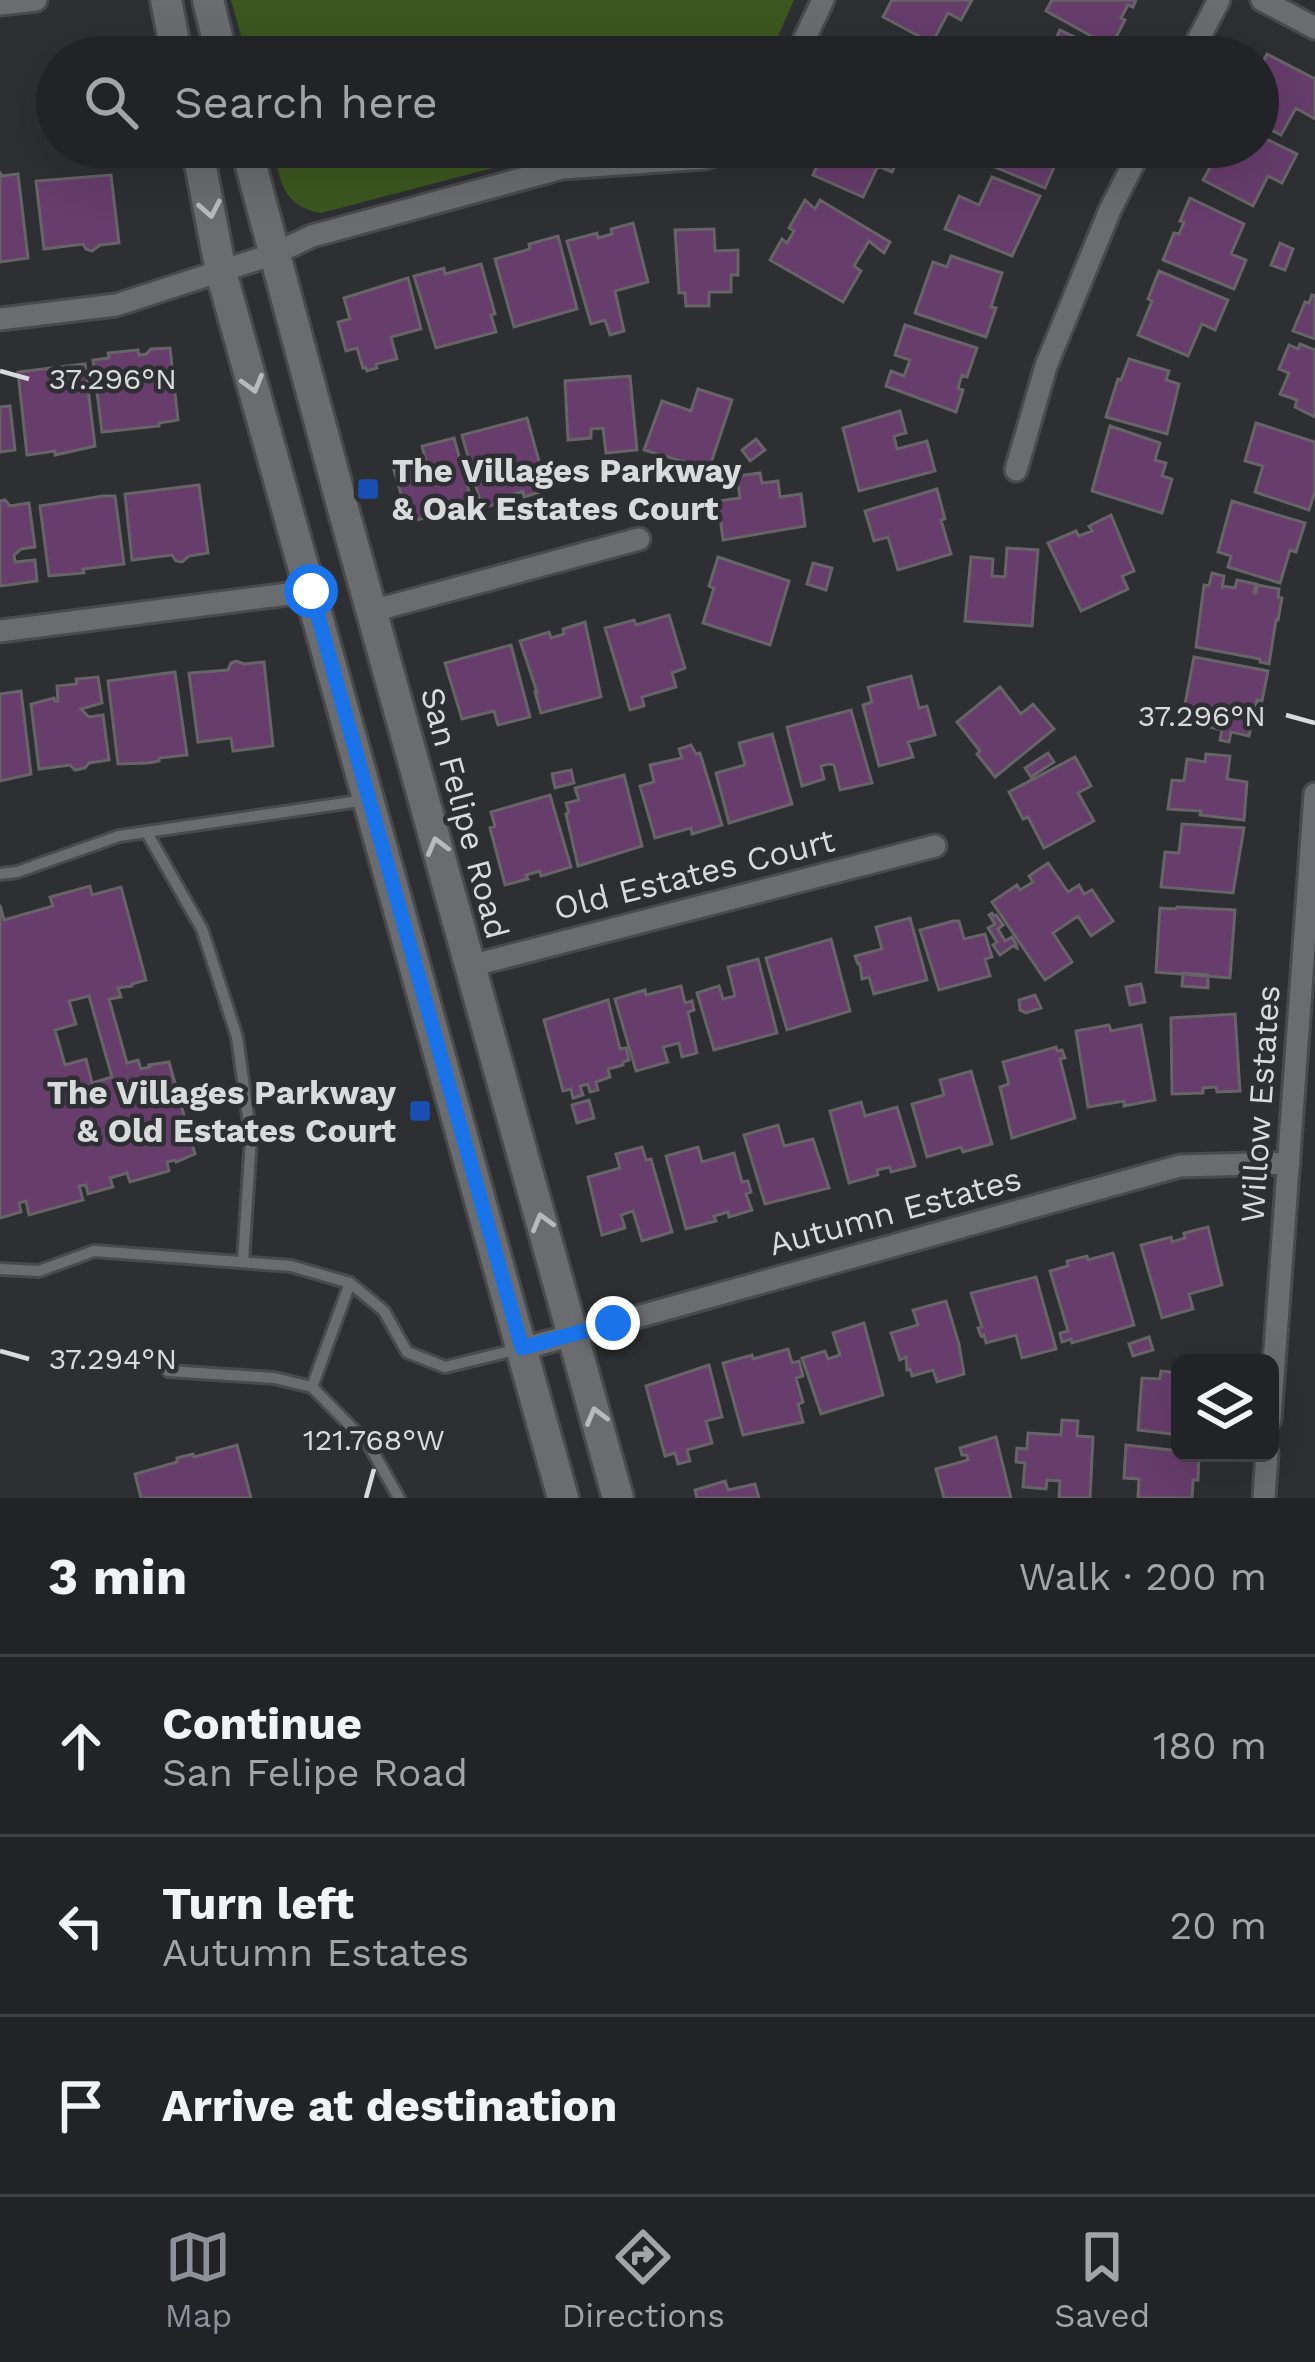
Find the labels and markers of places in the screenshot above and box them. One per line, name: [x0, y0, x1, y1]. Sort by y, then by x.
place label: The Villages Parkway & Oak Estates Court: [392, 451, 742, 528]
marker: The Villages Parkway & Oak Estates Court: [355, 476, 381, 502]
place label: The Villages Parkway & Old Estates Court: [47, 1073, 397, 1150]
marker: The Villages Parkway & Old Estates Court: [407, 1098, 433, 1124]

